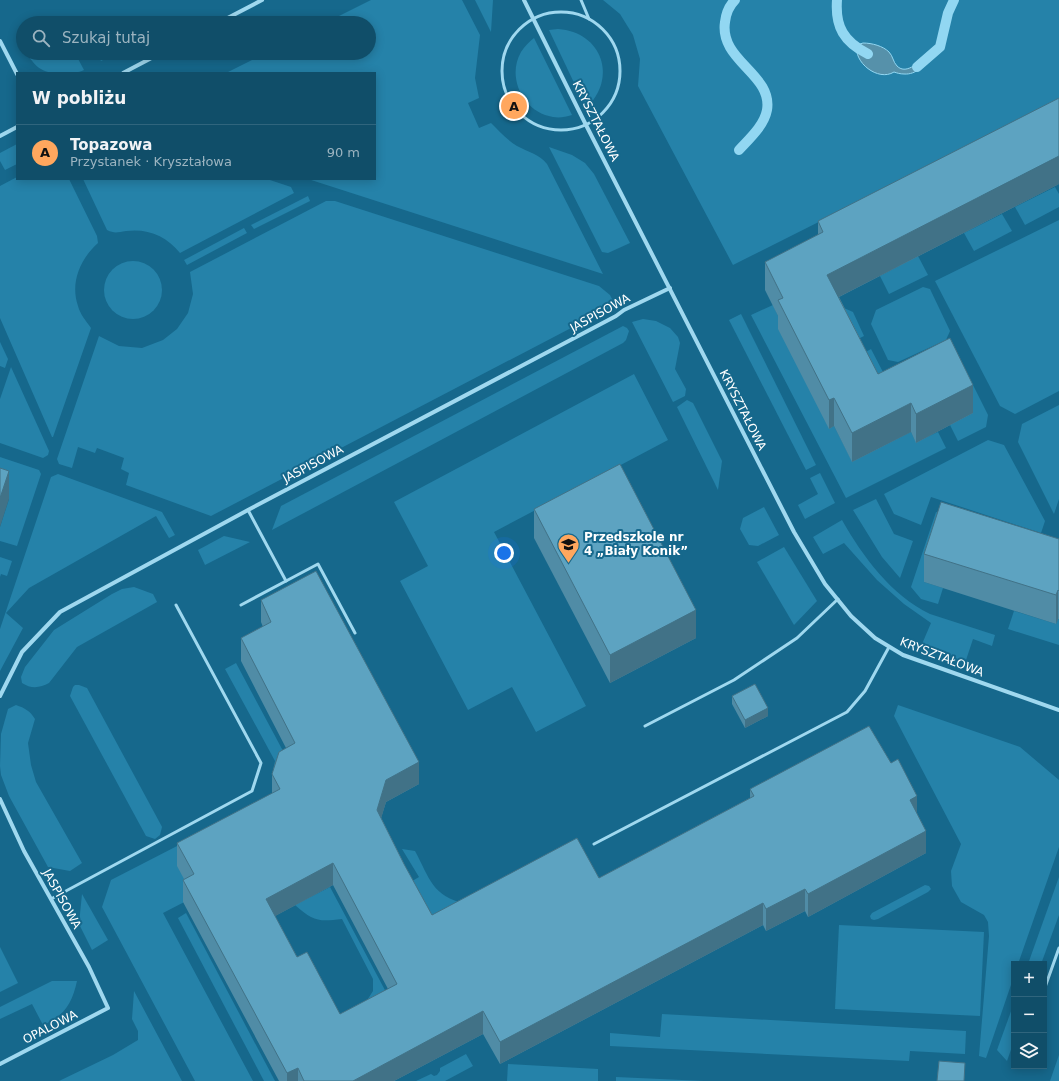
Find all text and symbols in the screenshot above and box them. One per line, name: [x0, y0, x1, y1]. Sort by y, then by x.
search box: [16, 16, 376, 60]
icon: search: [30, 27, 52, 49]
text: Szukaj tutaj: [62, 29, 150, 47]
street label: KRYSZTAŁOWA: [570, 78, 623, 164]
text: W pobliżu: [32, 88, 126, 108]
pin: A: [501, 91, 527, 121]
text: Topazowa: [70, 136, 152, 154]
text: A: [40, 145, 50, 160]
text: 90 m: [327, 145, 360, 160]
text: Przystanek · Kryształowa: [70, 154, 232, 169]
street label: JASPISOWA: [567, 290, 633, 336]
street label: KRYSZTAŁOWA: [717, 367, 770, 453]
street label: JASPISOWA: [280, 442, 346, 486]
place label: Przedszkole nr 4 „Biały Konik”: [584, 530, 688, 558]
school or university icon: Przedszkole nr 4 „Biały Konik”: [555, 531, 581, 564]
your location: [494, 543, 514, 563]
street label: KRYSZTAŁOWA: [898, 635, 987, 680]
street label: JASPISOWA: [39, 866, 85, 932]
map controls: [1011, 961, 1047, 1069]
button: +: [1011, 961, 1047, 997]
button: −: [1011, 997, 1047, 1033]
street label: OPALOWA: [20, 1007, 80, 1047]
button: layers: [1011, 1033, 1047, 1069]

